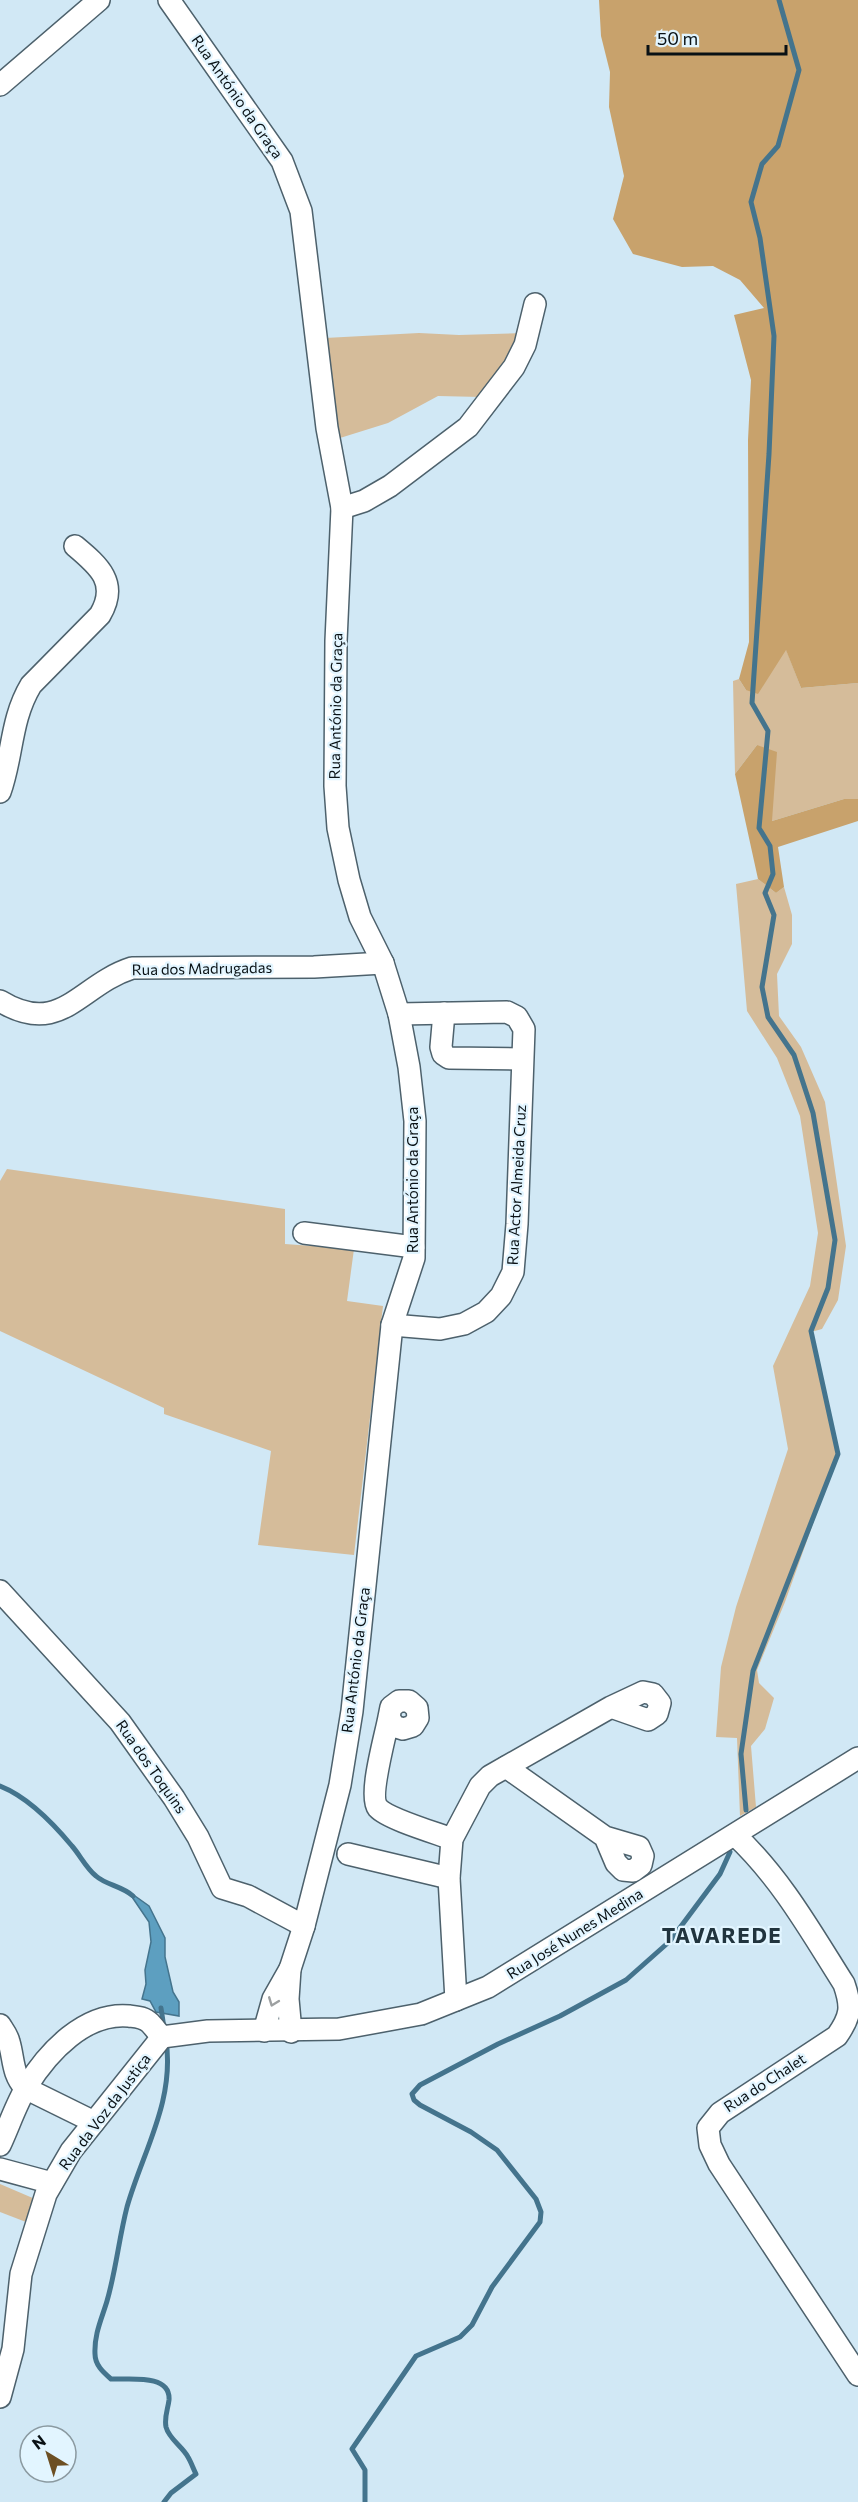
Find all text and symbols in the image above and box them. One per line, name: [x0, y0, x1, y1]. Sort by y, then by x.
scale bar: [648, 18, 786, 56]
text: 50 m: [657, 27, 698, 49]
street label: Rua António da Graça: [188, 31, 287, 162]
street label: Rua António da Graça: [325, 633, 345, 779]
street label: Rua dos Madrugadas: [132, 958, 273, 978]
street label: Rua Actor Almeida Cruz: [503, 1104, 529, 1266]
street label: Rua António da Graça: [403, 1107, 421, 1253]
street label: Rua António da Graça: [337, 1586, 373, 1734]
street label: Rua dos Toquins: [113, 1716, 191, 1817]
street label: Rua José Nunes Medina: [503, 1884, 646, 1982]
district label: TAVAREDE: [662, 1922, 782, 1947]
one-way arrow: [268, 1996, 281, 2007]
street label: Rua do Chalet: [720, 2049, 809, 2115]
street label: Rua da Voz da Justiça: [55, 2050, 154, 2173]
north arrow: [18, 2424, 78, 2484]
text: N: [28, 2431, 49, 2453]

